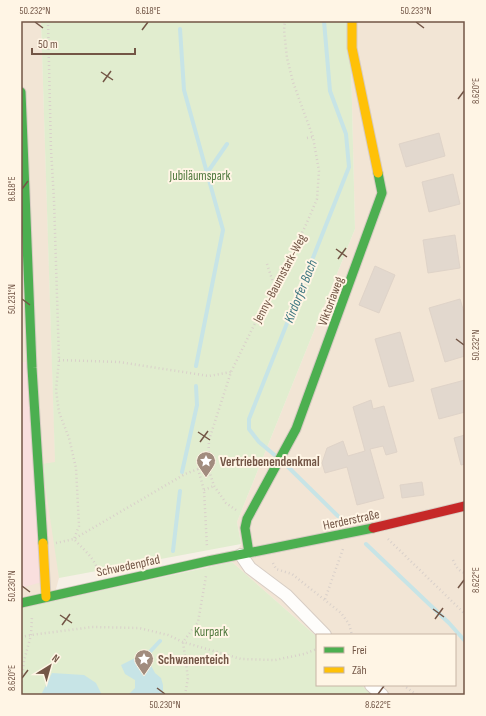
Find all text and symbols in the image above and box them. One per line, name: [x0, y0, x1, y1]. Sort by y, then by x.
text: 50.232°N: [20, 5, 50, 17]
text: 8.618°E: [135, 5, 161, 17]
text: 50.233°N: [401, 5, 432, 17]
scale bar: [32, 30, 135, 56]
text: 50 m: [38, 37, 58, 52]
text: 8.620°E: [470, 78, 482, 104]
park label: Jubiläumspark: [169, 168, 230, 184]
text: 8.618°E: [6, 176, 18, 202]
street label: Jenny-Baumstark-Weg: [249, 231, 310, 327]
water label: Kirdorfer Bach: [280, 257, 321, 325]
street label: Viktoriaweg: [315, 275, 347, 328]
text: 50.231°N: [6, 284, 18, 314]
text: 50.232°N: [470, 330, 482, 360]
place icon: Vertriebenendenkmal: [195, 450, 217, 478]
place label: Vertriebenendenkmal: [220, 454, 320, 470]
street label: Herderstraße: [321, 506, 381, 534]
street label: Schwedenpfad: [95, 551, 161, 580]
text: 8.622°E: [470, 567, 482, 593]
text: 50.230°N: [6, 570, 18, 602]
park label: Kurpark: [194, 624, 228, 640]
legend: [316, 634, 456, 686]
text: Frei: [352, 643, 367, 658]
north arrow: [30, 646, 70, 686]
place icon: Schwanenteich: [133, 648, 155, 676]
text: N: [49, 651, 62, 665]
place label: Schwanenteich: [158, 652, 229, 668]
text: Zäh: [352, 663, 367, 678]
text: 8.620°E: [6, 665, 18, 691]
text: 50.230°N: [149, 699, 181, 711]
text: 8.622°E: [365, 699, 391, 711]

